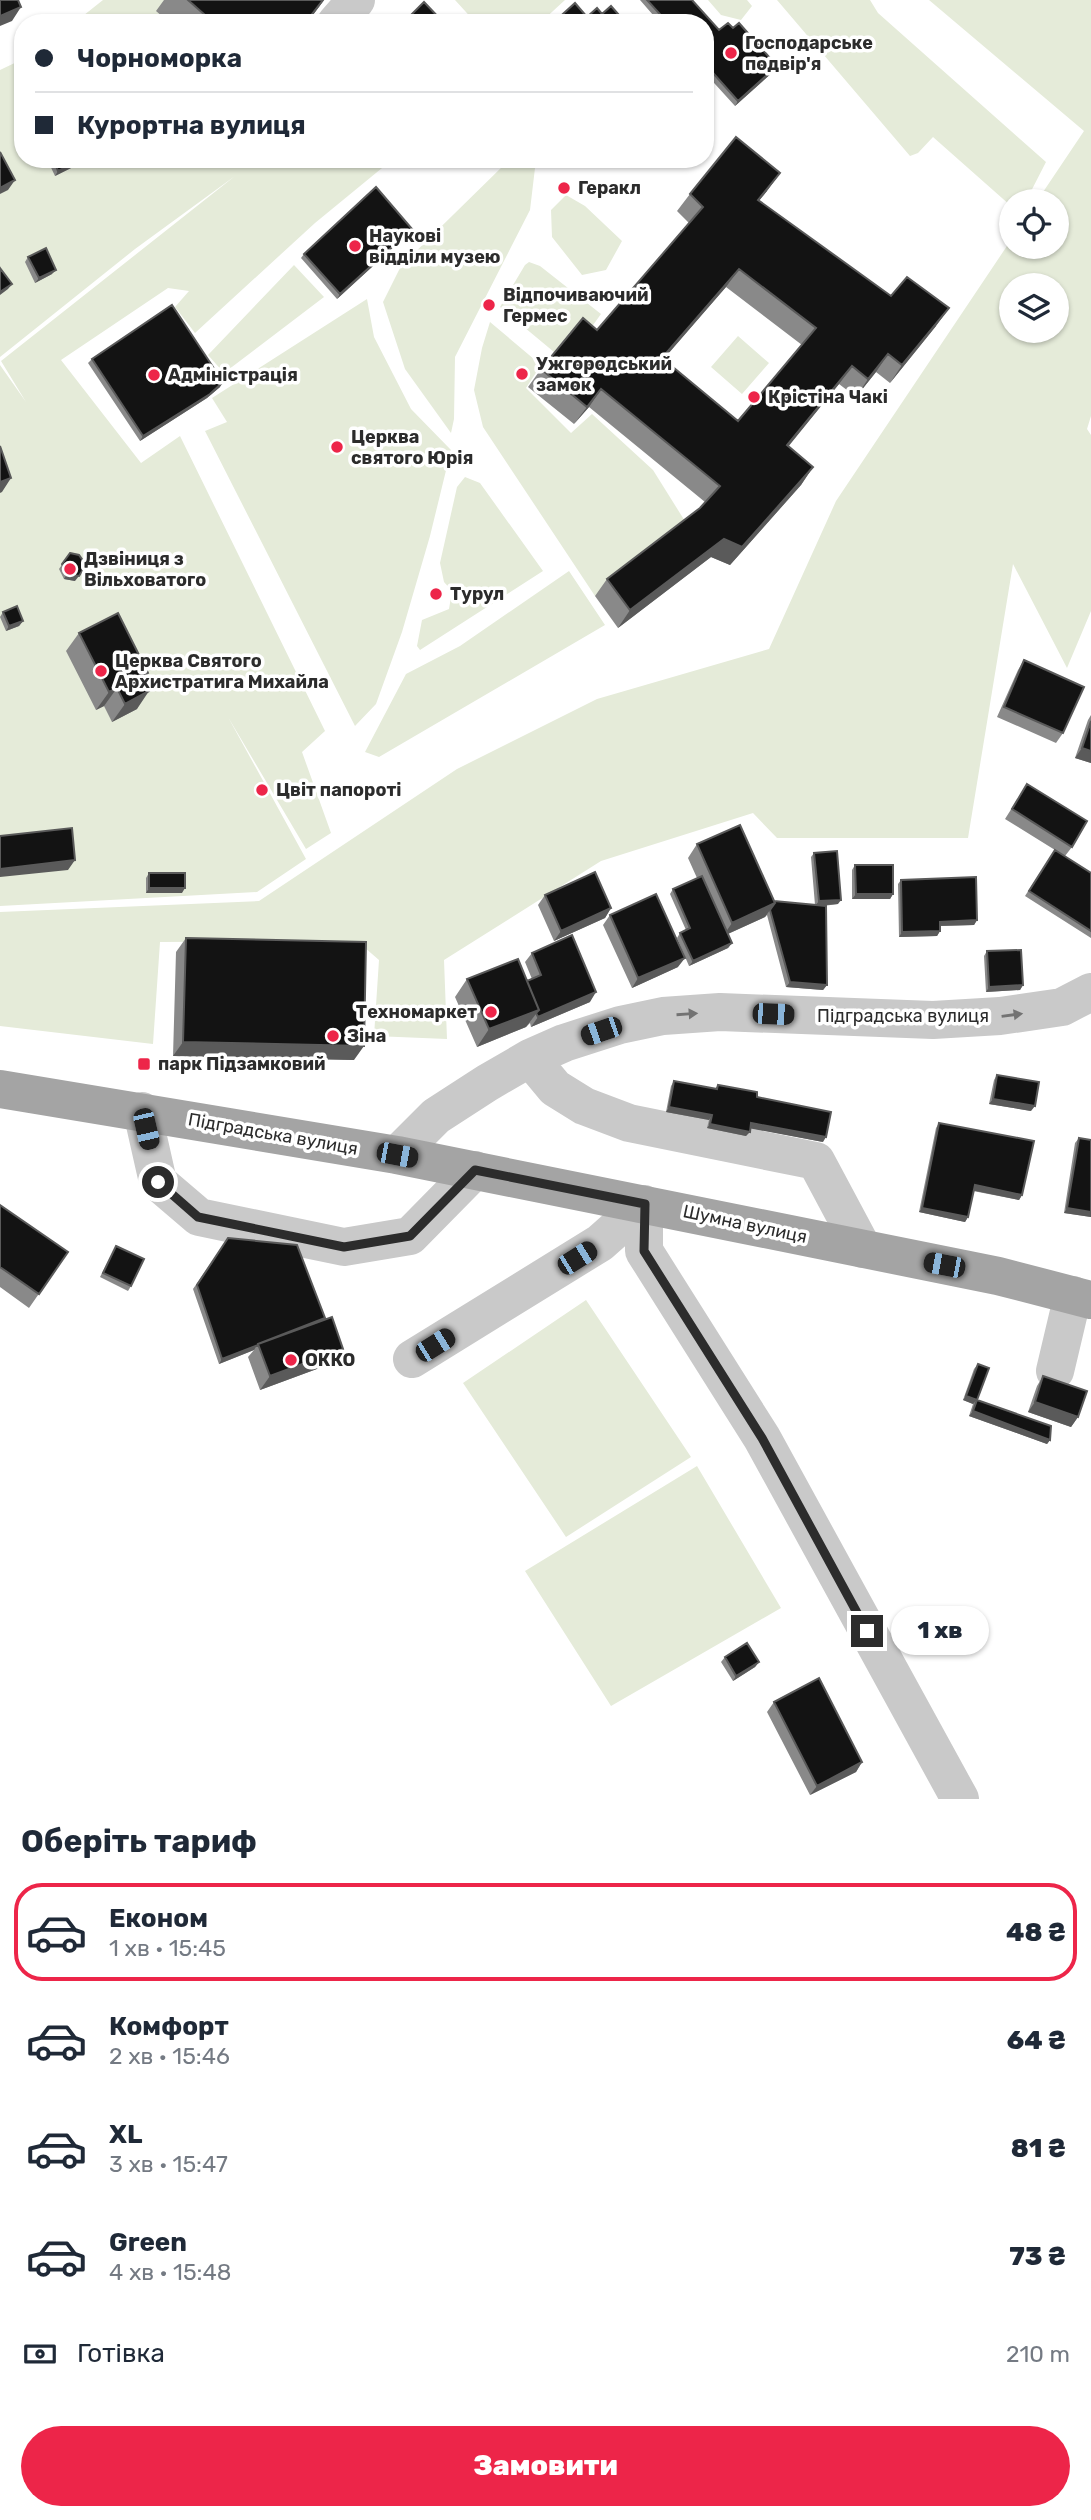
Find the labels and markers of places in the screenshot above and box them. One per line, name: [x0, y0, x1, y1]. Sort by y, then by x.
place label: Господарське подвір'я: [745, 32, 873, 75]
marker: Господарське подвір'я: [723, 45, 739, 61]
place label: Геракл: [578, 177, 641, 199]
marker: Геракл: [556, 180, 572, 196]
place label: Наукові відділи музею: [369, 225, 501, 268]
marker: Наукові відділи музею: [347, 238, 363, 254]
place label: Відпочиваючий Гермес: [503, 284, 648, 327]
marker: Відпочиваючий Гермес: [481, 297, 497, 313]
place label: Ужгородський замок: [536, 353, 672, 396]
place label: Адміністрація: [168, 364, 298, 386]
marker: Ужгородський замок: [514, 366, 530, 382]
marker: Адміністрація: [146, 367, 162, 383]
place label: Крістіна Чакі: [768, 386, 888, 408]
marker: Крістіна Чакі: [746, 389, 762, 405]
place label: Церква святого Юрія: [351, 426, 473, 469]
marker: Церква святого Юрія: [329, 439, 345, 455]
place label: Дзвіниця з Вільховатого: [84, 548, 206, 591]
marker: Дзвіниця з Вільховатого: [62, 561, 78, 577]
place label: Турул: [450, 583, 504, 605]
marker: Турул: [428, 586, 444, 602]
place label: Церква Святого Архистратига Михайла: [115, 650, 329, 693]
marker: Церква Святого Архистратига Михайла: [93, 663, 109, 679]
place label: Цвіт папороті: [276, 779, 401, 801]
marker: Цвіт папороті: [254, 782, 270, 798]
place label: Техномаркет: [356, 1001, 477, 1023]
marker: Техномаркет: [483, 1004, 499, 1020]
place label: Зіна: [347, 1025, 386, 1047]
marker: Зіна: [325, 1028, 341, 1044]
place label: парк Підзамковий: [158, 1053, 326, 1075]
marker: парк Підзамковий: [136, 1056, 152, 1072]
place label: ОККО: [305, 1349, 355, 1371]
marker: ОККО: [283, 1352, 299, 1368]

